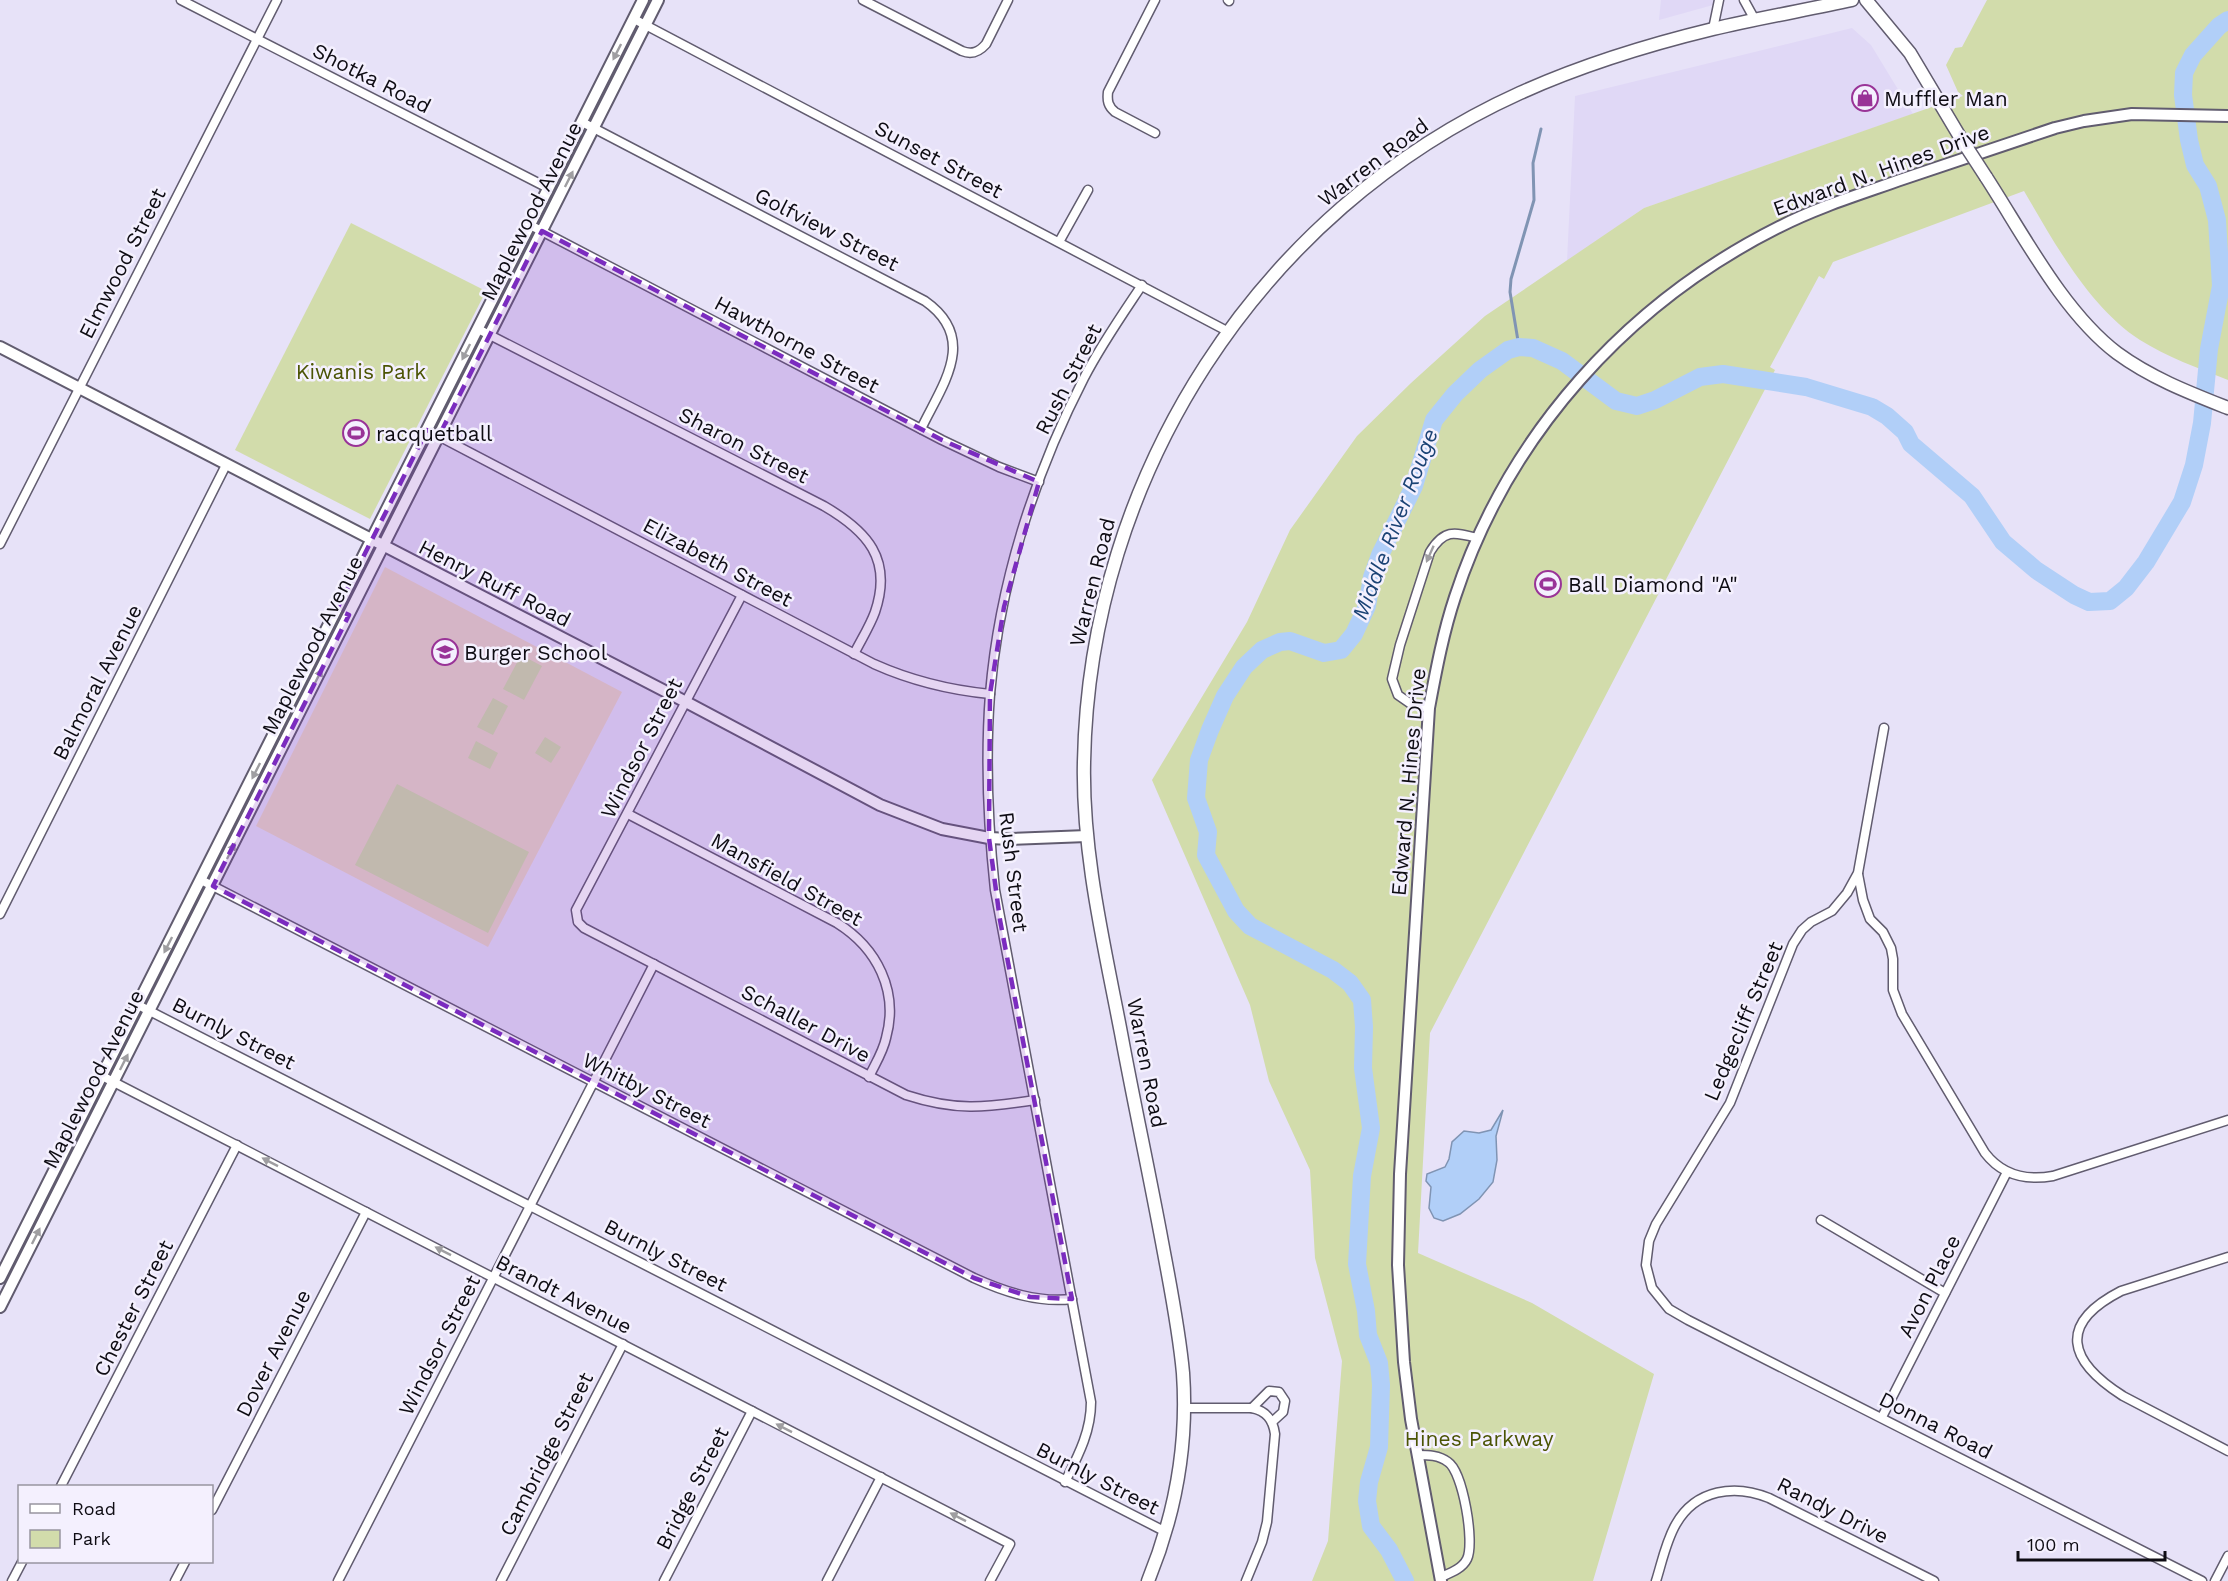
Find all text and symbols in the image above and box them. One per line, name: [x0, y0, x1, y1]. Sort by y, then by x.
street label: Shotka Road: [309, 38, 435, 118]
one-way arrow: [612, 44, 622, 61]
shop icon: Muffler Man: [1850, 83, 1880, 113]
place label: Muffler Man: [1884, 86, 2008, 111]
street label: Warren Road: [1313, 112, 1433, 212]
street label: Sunset Street: [871, 115, 1007, 203]
street label: Maplewood Avenue: [475, 117, 587, 305]
street label: Edward N. Hines Drive: [1769, 119, 1993, 221]
one-way arrow: [564, 170, 573, 187]
street label: Golfview Street: [751, 182, 903, 276]
street label: Elmwood Street: [73, 183, 171, 342]
street label: Hawthorne Street: [710, 290, 884, 398]
street label: Rush Street: [1029, 319, 1107, 439]
one-way arrow: [461, 344, 471, 361]
park label: Kiwanis Park: [296, 359, 426, 384]
street label: Sharon Street: [675, 402, 813, 489]
sports icon: racquetball: [341, 418, 371, 448]
place label: racquetball: [376, 421, 493, 446]
water label: Middle River Rouge: [1347, 425, 1443, 623]
street label: Elizabeth Street: [639, 512, 797, 612]
street label: Warren Road: [1064, 515, 1120, 649]
street label: Henry Ruff Road: [415, 534, 575, 632]
one-way arrow: [1425, 545, 1434, 563]
street label: Maplewood Avenue: [256, 551, 368, 739]
sports icon: Ball Diamond "A": [1533, 569, 1563, 599]
place label: Ball Diamond "A": [1568, 572, 1738, 597]
street label: Balmoral Avenue: [47, 600, 147, 764]
school or university icon: Burger School: [430, 637, 460, 667]
place label: Burger School: [464, 640, 608, 665]
street label: Edward N. Hines Drive: [1386, 667, 1430, 897]
one-way arrow: [314, 668, 323, 685]
street label: Windsor Street: [595, 674, 687, 822]
one-way arrow: [251, 762, 261, 779]
street label: Rush Street: [994, 810, 1034, 934]
street label: Mansfield Street: [707, 827, 867, 931]
one-way arrow: [226, 842, 235, 859]
one-way arrow: [163, 936, 173, 953]
street label: Ledgecliff Street: [1698, 937, 1788, 1104]
street label: Schaller Drive: [737, 978, 875, 1068]
street label: Maplewood Avenue: [37, 985, 149, 1173]
street label: Burnly Street: [168, 991, 300, 1075]
street label: Warren Road: [1122, 996, 1172, 1130]
street label: Whitby Street: [578, 1047, 716, 1133]
one-way arrow: [119, 1054, 129, 1071]
one-way arrow: [261, 1157, 278, 1167]
street label: Burnly Street: [600, 1213, 732, 1297]
one-way arrow: [31, 1228, 41, 1245]
street label: Avon Place: [1892, 1230, 1966, 1342]
street label: Chester Street: [88, 1235, 178, 1380]
one-way arrow: [435, 1246, 452, 1256]
street label: Brandt Avenue: [492, 1249, 636, 1339]
street label: Windsor Street: [393, 1271, 485, 1419]
street label: Dover Avenue: [230, 1285, 316, 1421]
street label: Cambridge Street: [494, 1368, 598, 1540]
street label: Donna Road: [1875, 1386, 1997, 1464]
street label: Bridge Street: [650, 1422, 734, 1554]
one-way arrow: [776, 1423, 793, 1432]
park label: Hines Parkway: [1405, 1426, 1554, 1451]
street label: Burnly Street: [1032, 1436, 1164, 1520]
street label: Randy Drive: [1773, 1471, 1893, 1549]
legend: [18, 1485, 213, 1563]
text: Road: [72, 1498, 116, 1519]
one-way arrow: [949, 1512, 966, 1522]
scale bar: [2018, 1524, 2165, 1562]
text: Park: [72, 1528, 111, 1549]
text: 100 m: [2027, 1534, 2080, 1555]

